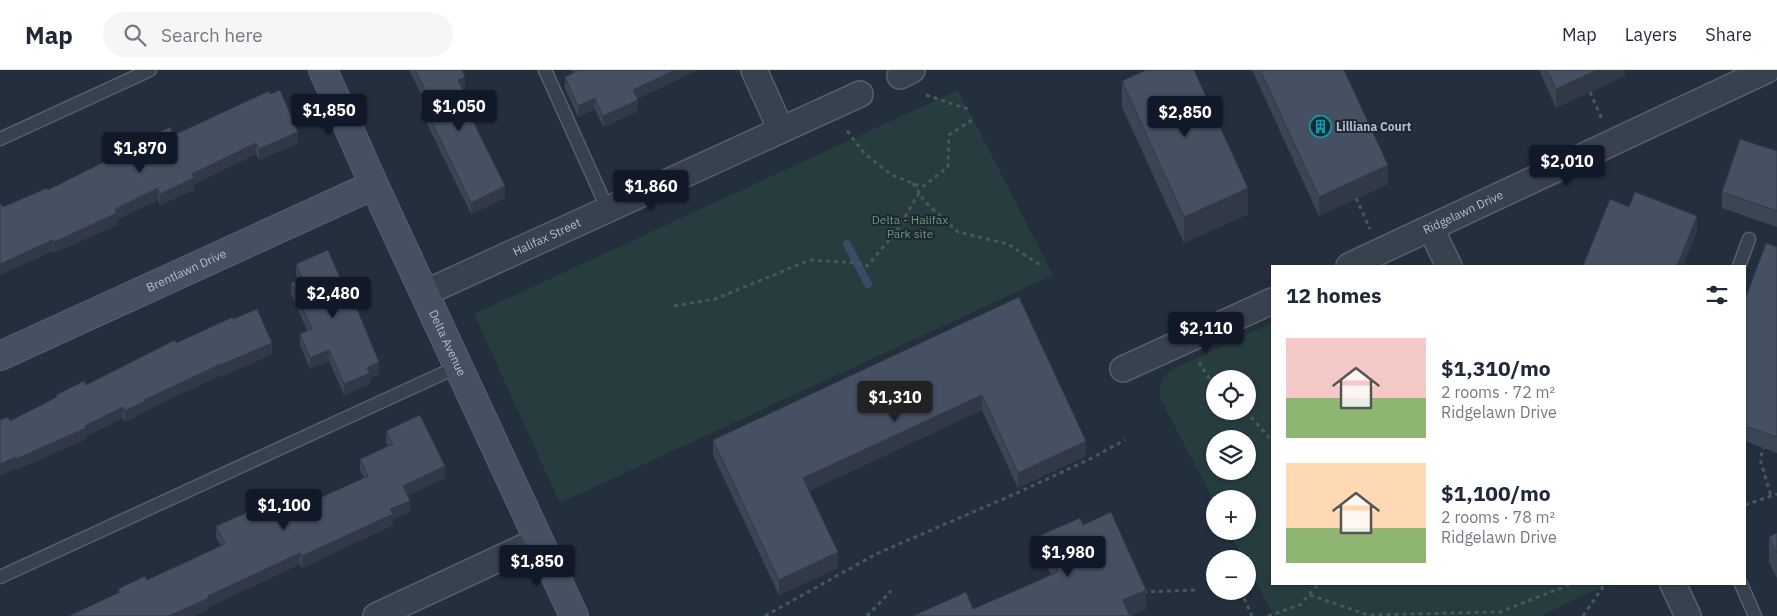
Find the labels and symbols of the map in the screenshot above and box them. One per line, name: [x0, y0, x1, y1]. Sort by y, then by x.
pin: $1,050: [418, 90, 500, 132]
pin: $1,850: [288, 93, 370, 136]
pin: $2,850: [1144, 96, 1226, 138]
building icon: Lilliana Court: [1308, 115, 1332, 139]
place label: Lilliana Court: [1336, 119, 1412, 134]
pin: $1,870: [99, 132, 181, 174]
pin: $2,010: [1526, 144, 1608, 187]
pin: $1,860: [610, 170, 692, 212]
street label: Ridgelawn Drive: [1420, 187, 1506, 237]
park label: Delta - Halifax Park site: [872, 212, 948, 241]
street label: Halifax Street: [510, 215, 583, 259]
street label: Brentlawn Drive: [144, 245, 229, 295]
pin: $2,480: [292, 276, 374, 319]
street label: Delta Avenue: [426, 307, 470, 379]
pin: $2,110: [1165, 312, 1247, 354]
pin: $1,310: [854, 380, 936, 423]
pin: $1,100: [243, 488, 325, 531]
pin: $1,980: [1027, 536, 1109, 578]
pin: $1,850: [496, 544, 578, 587]

